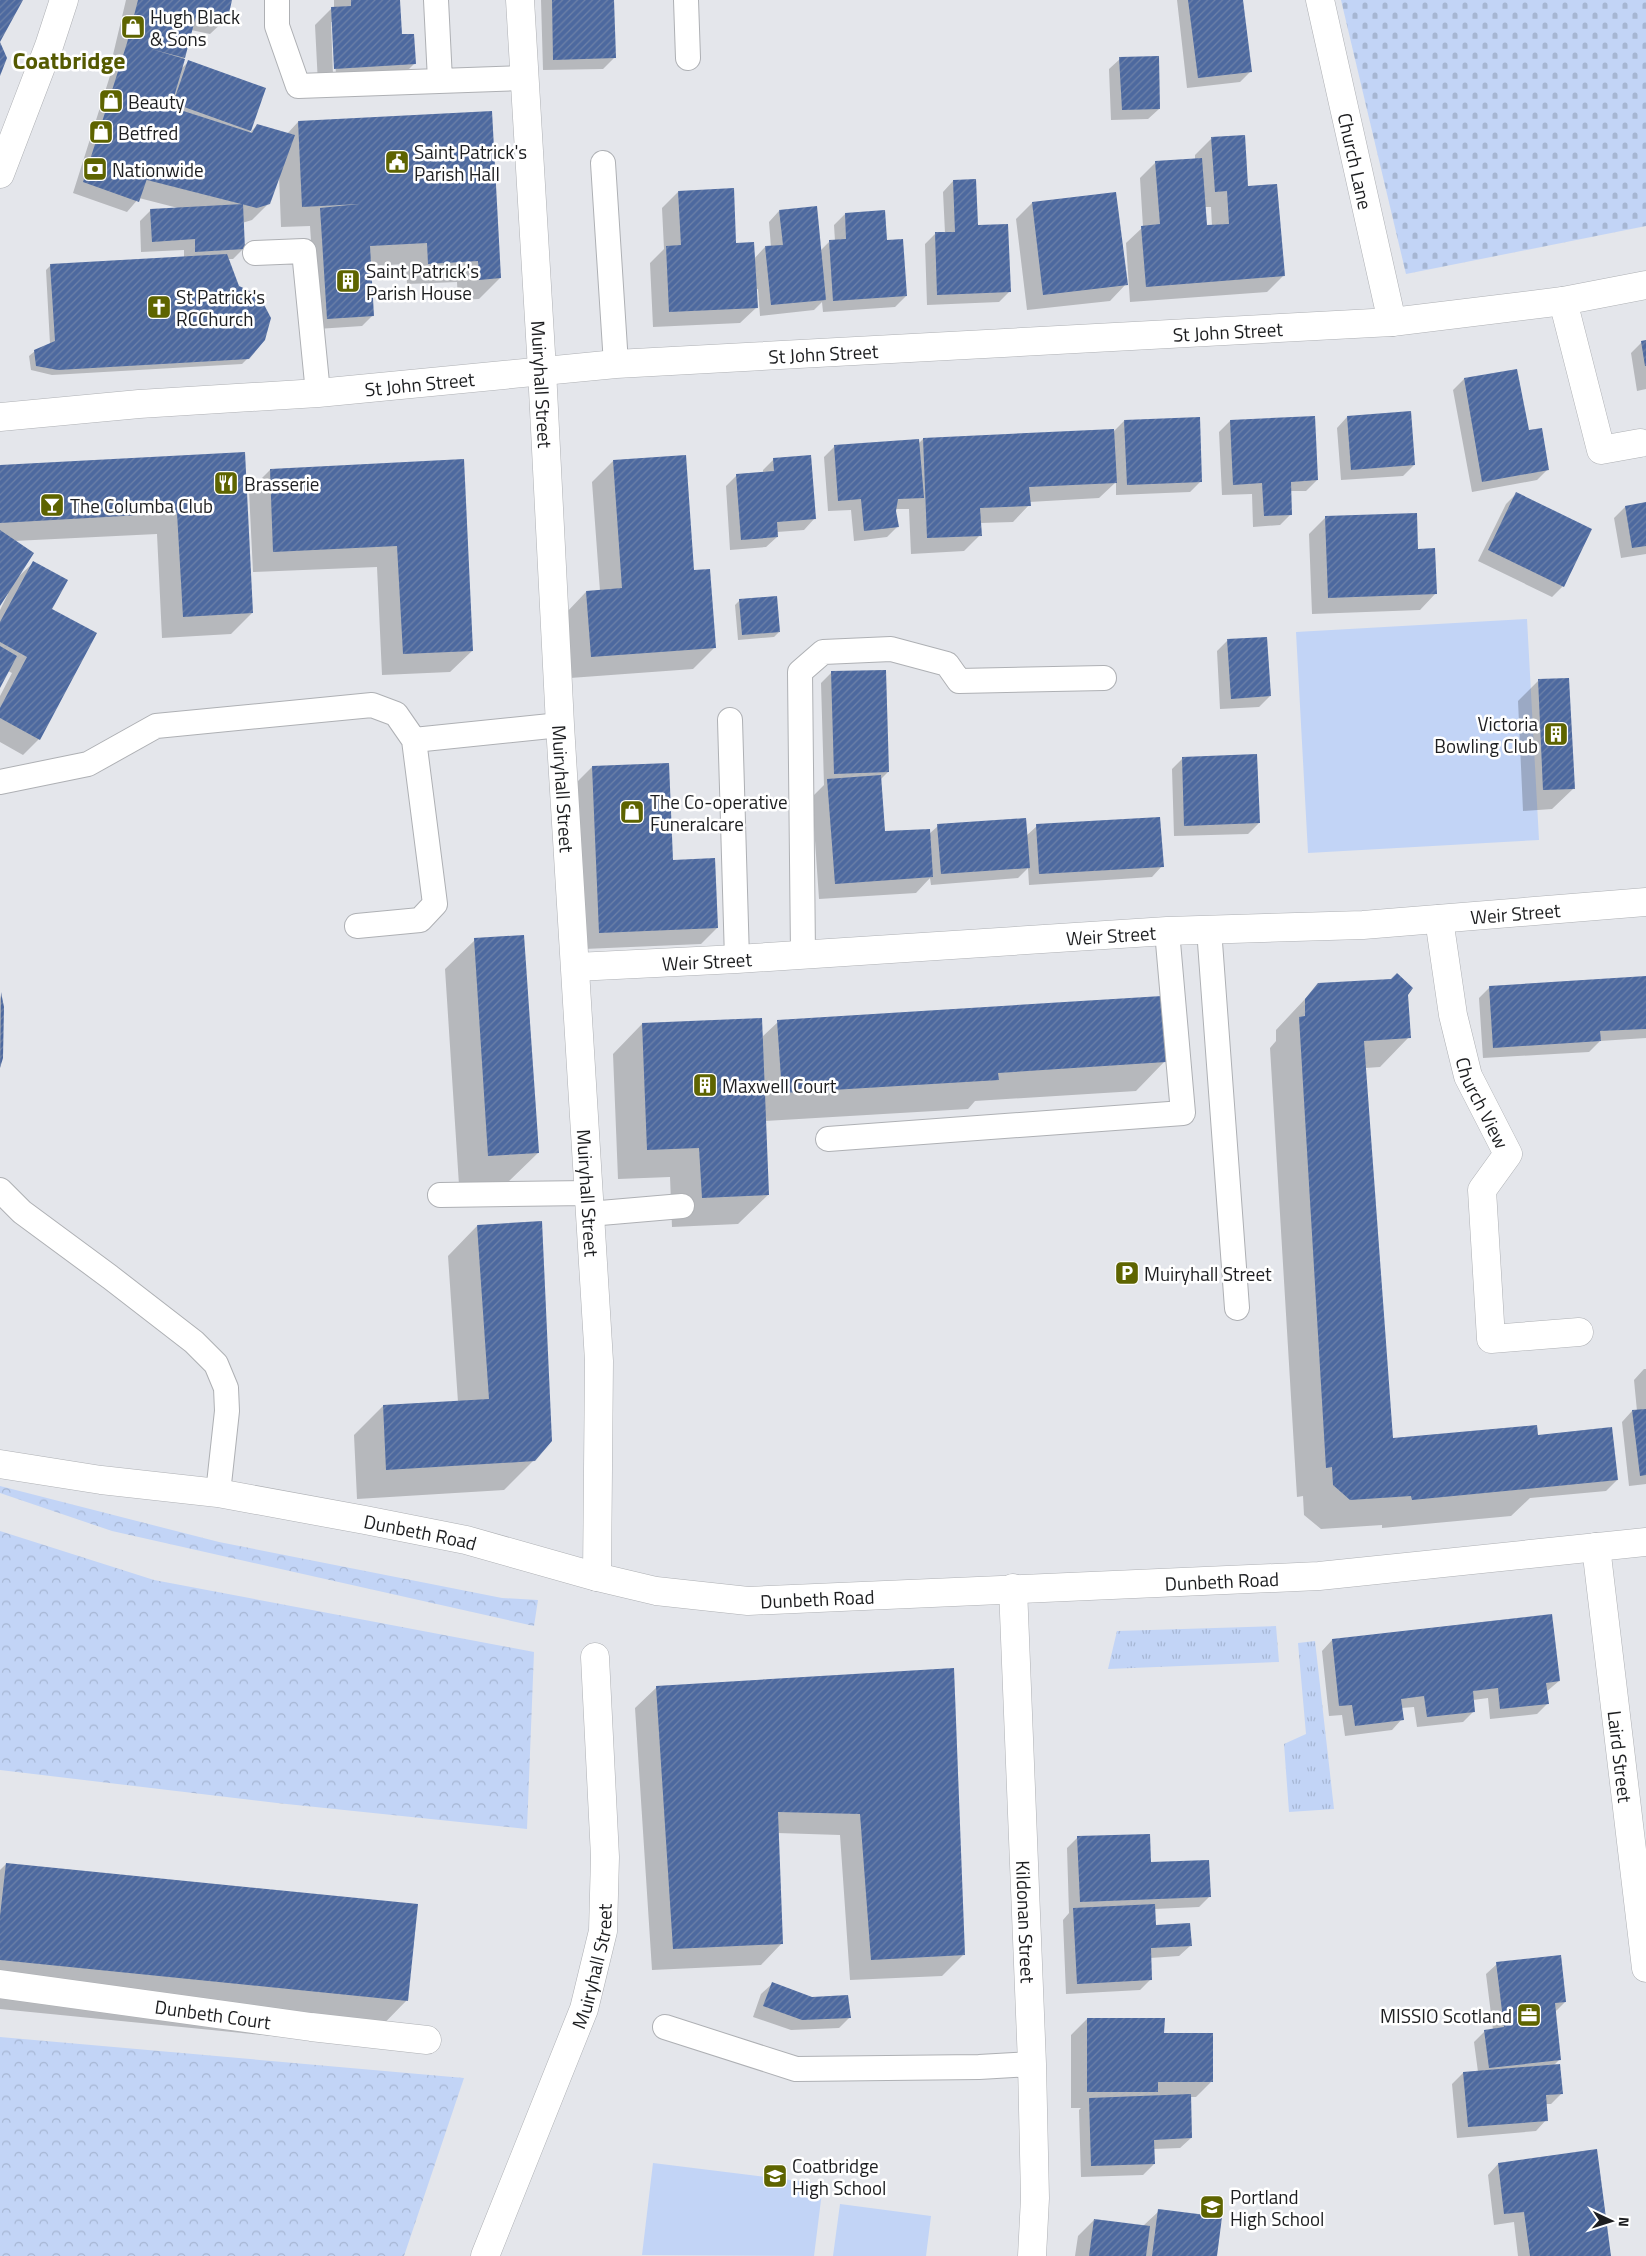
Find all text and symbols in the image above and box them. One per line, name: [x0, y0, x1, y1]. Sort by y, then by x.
place label: Hugh Black & Sons: [150, 2, 240, 53]
shop icon: Hugh Black & Sons: [120, 14, 146, 40]
district label: Coatbridge: [12, 42, 126, 78]
place label: Beauty: [128, 87, 185, 116]
shop icon: Beauty: [98, 88, 124, 114]
street label: Church Lane: [1331, 110, 1381, 212]
place label: Betfred: [118, 118, 178, 147]
shop icon: Betfred: [88, 119, 114, 145]
place label: Saint Patrick's Parish Hall: [414, 137, 527, 188]
public building icon: Saint Patrick's Parish Hall: [384, 149, 410, 175]
place label: Nationwide: [112, 155, 204, 184]
bank icon: Nationwide: [82, 156, 108, 182]
place label: Saint Patrick's Parish House: [366, 256, 479, 307]
building icon: Saint Patrick's Parish House: [335, 268, 361, 294]
place label: St Patrick's RCChurch: [176, 282, 265, 333]
church icon: St Patrick's RCChurch: [146, 294, 172, 320]
street label: St John Street: [1172, 313, 1284, 348]
street label: Muiryhall Street: [525, 320, 560, 449]
street label: St John Street: [768, 335, 879, 370]
street label: St John Street: [363, 363, 476, 403]
place label: Brasserie: [244, 469, 319, 498]
restaurant icon: Brasserie: [213, 470, 239, 496]
place label: The Columba Club: [70, 491, 213, 520]
bar icon: The Columba Club: [39, 492, 65, 518]
place label: Victoria Bowling Club: [1434, 709, 1538, 760]
building icon: Victoria Bowling Club: [1543, 721, 1569, 747]
street label: Muiryhall Street: [546, 724, 582, 854]
place label: The Co-operative Funeralcare: [650, 787, 788, 838]
shop icon: The Co-operative Funeralcare: [619, 799, 645, 825]
street label: Weir Street: [1469, 894, 1562, 931]
street label: Weir Street: [1065, 917, 1157, 952]
street label: Weir Street: [661, 944, 753, 977]
street label: Church View: [1449, 1054, 1517, 1153]
place label: Maxwell Court: [722, 1071, 837, 1100]
building icon: Maxwell Court: [692, 1072, 718, 1098]
street label: Muiryhall Street: [570, 1128, 607, 1258]
place label: Muiryhall Street: [1144, 1259, 1272, 1288]
parking icon: Muiryhall Street: [1114, 1260, 1140, 1286]
street label: Dunbeth Road: [362, 1506, 480, 1557]
street label: Dunbeth Road: [1164, 1563, 1280, 1597]
street label: Dunbeth Road: [759, 1581, 875, 1615]
street label: Laird Street: [1601, 1709, 1641, 1804]
street label: Kildonan Street: [1009, 1860, 1043, 1984]
street label: Muiryhall Street: [563, 1903, 618, 2033]
street label: Dunbeth Court: [153, 1991, 273, 2036]
place label: MISSIO Scotland: [1380, 2001, 1512, 2030]
office icon: MISSIO Scotland: [1516, 2002, 1542, 2028]
place label: Coatbridge High School: [792, 2151, 886, 2202]
school or university icon: Coatbridge High School: [762, 2163, 788, 2189]
place label: Portland High School: [1230, 2182, 1324, 2233]
school or university icon: Portland High School: [1199, 2194, 1225, 2220]
north arrow: [1586, 2196, 1636, 2246]
text: N: [1614, 2216, 1635, 2228]

